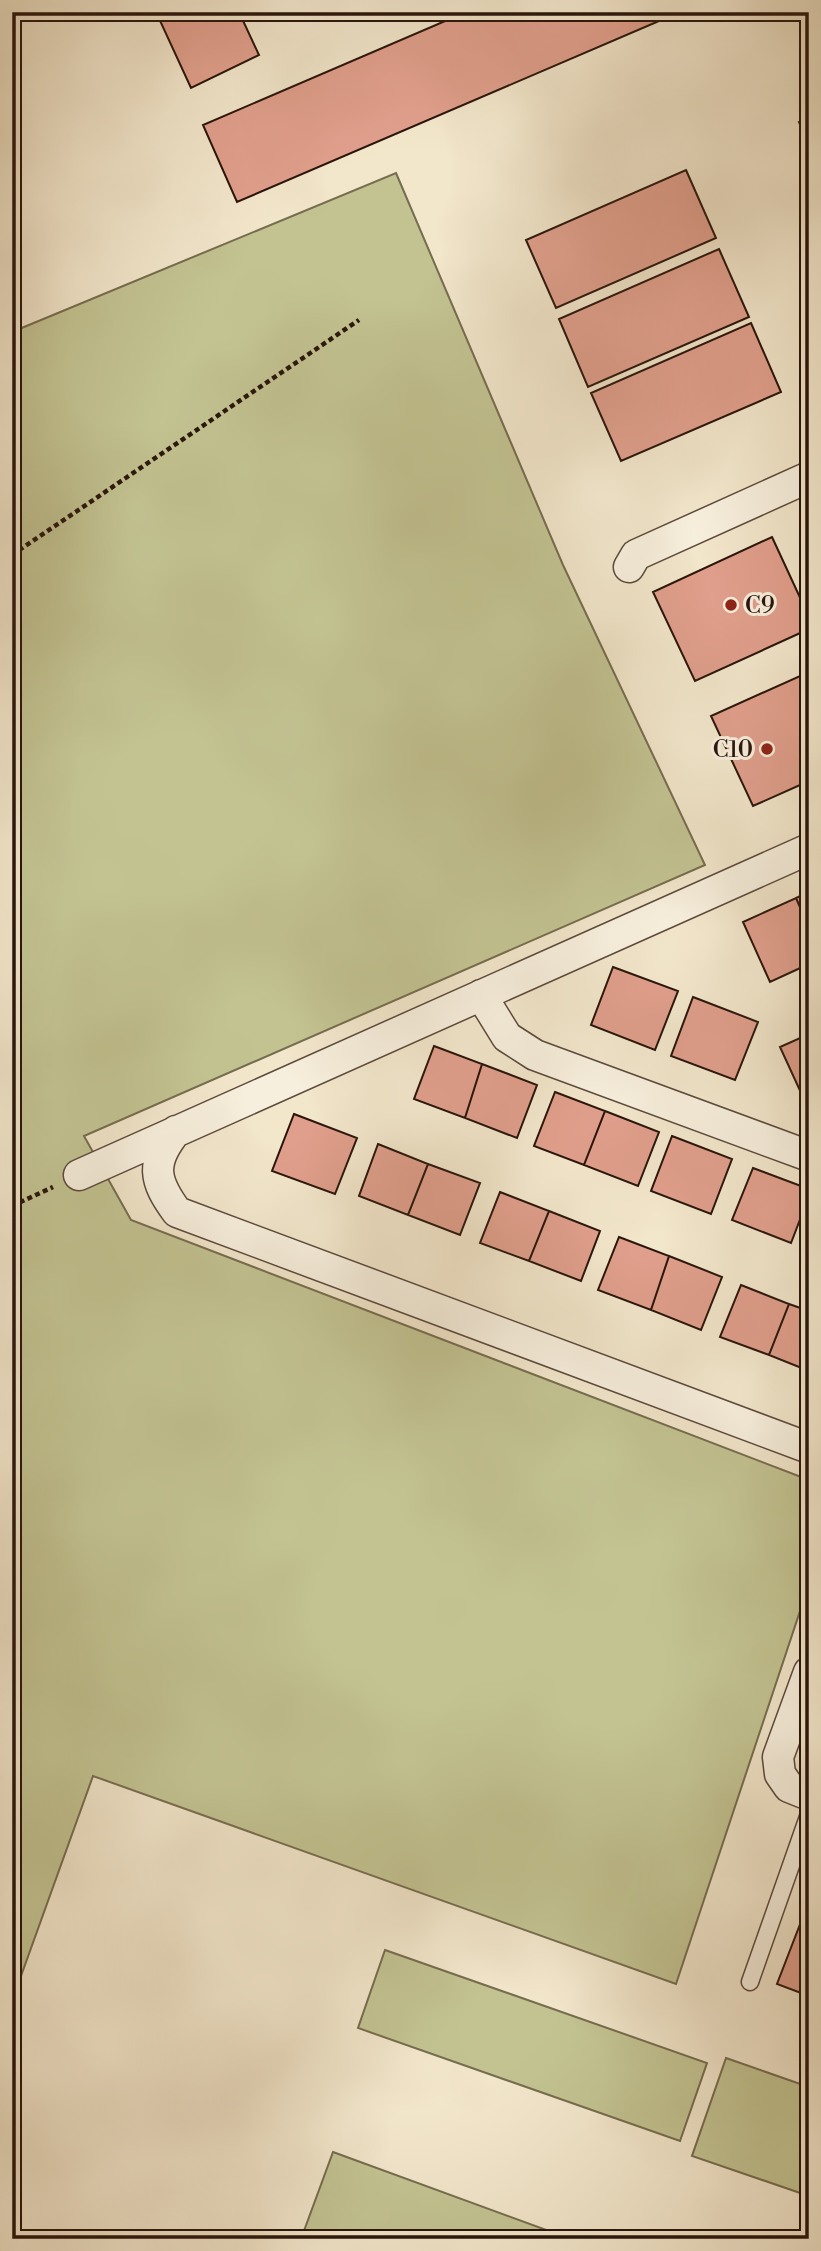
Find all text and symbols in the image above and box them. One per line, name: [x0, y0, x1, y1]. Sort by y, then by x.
place label: C9: [745, 592, 775, 620]
marker: C9: [723, 597, 739, 613]
place label: C10: [713, 736, 753, 764]
marker: C10: [759, 741, 775, 757]

